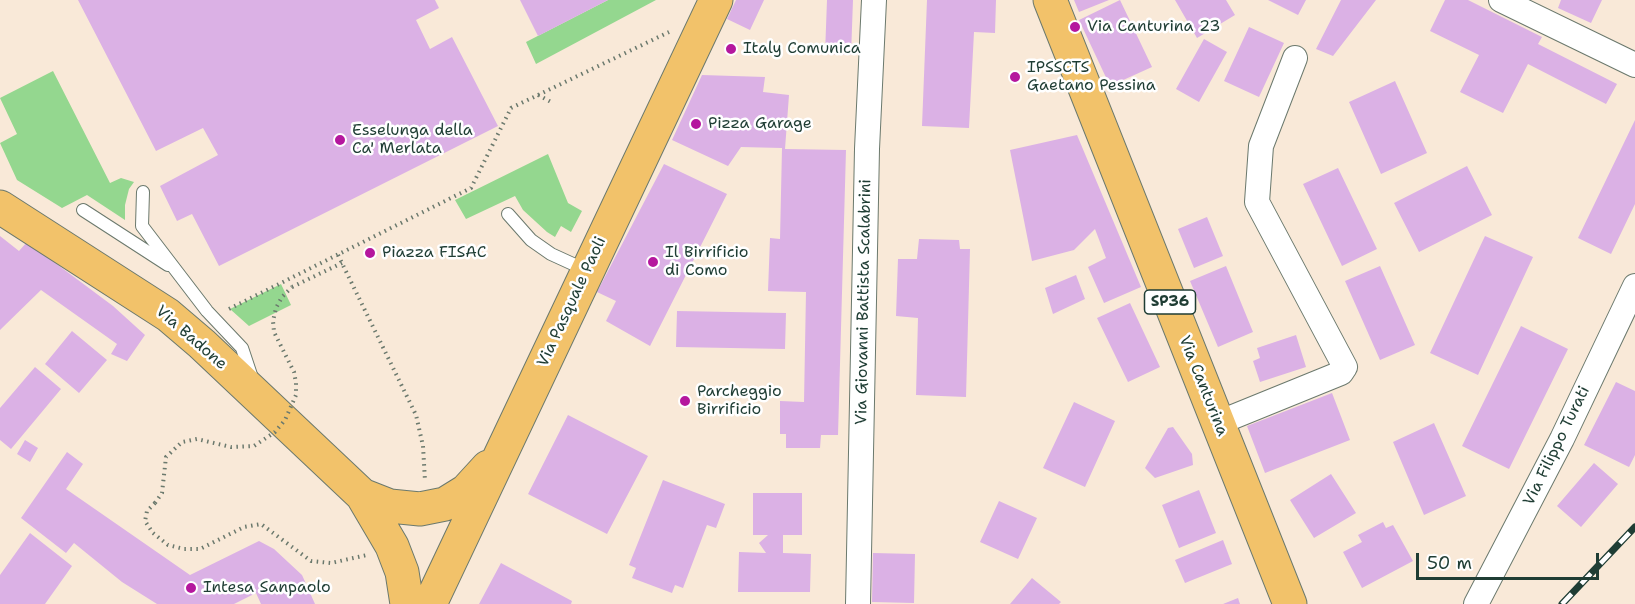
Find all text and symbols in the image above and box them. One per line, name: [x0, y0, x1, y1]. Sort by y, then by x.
place label: Via Canturina 23: [1087, 17, 1221, 37]
marker: Via Canturina 23: [1068, 20, 1082, 34]
place label: Italy Comunica: [743, 39, 861, 59]
marker: Italy Comunica: [724, 42, 738, 56]
place label: IPSSCTS Gaetano Pessina: [1027, 58, 1156, 96]
marker: IPSSCTS Gaetano Pessina: [1008, 70, 1022, 84]
place label: Pizza Garage: [708, 114, 812, 134]
marker: Pizza Garage: [689, 117, 703, 131]
place label: Esselunga della Ca' Merlata: [352, 121, 473, 159]
marker: Esselunga della Ca' Merlata: [333, 133, 347, 147]
street label: Via Giovanni Battista Scalabrini: [852, 179, 876, 425]
street label: Via Pasquale Paoli: [533, 234, 611, 370]
place label: Piazza FISAC: [382, 243, 487, 263]
place label: Il Birrificio di Como: [665, 243, 748, 281]
marker: Piazza FISAC: [363, 246, 377, 260]
marker: Il Birrificio di Como: [646, 255, 660, 269]
road number: SP36: [1144, 290, 1196, 314]
street label: Via Badone: [151, 302, 231, 374]
street label: Via Canturina: [1174, 333, 1232, 439]
place label: Parcheggio Birrificio: [697, 382, 782, 420]
street label: Via Filippo Turati: [1520, 383, 1594, 509]
marker: Parcheggio Birrificio: [678, 394, 692, 408]
scale bar: [1419, 541, 1602, 579]
text: 50 m: [1427, 551, 1472, 575]
place label: Intesa Sanpaolo: [203, 578, 331, 598]
marker: Intesa Sanpaolo: [184, 581, 198, 595]

